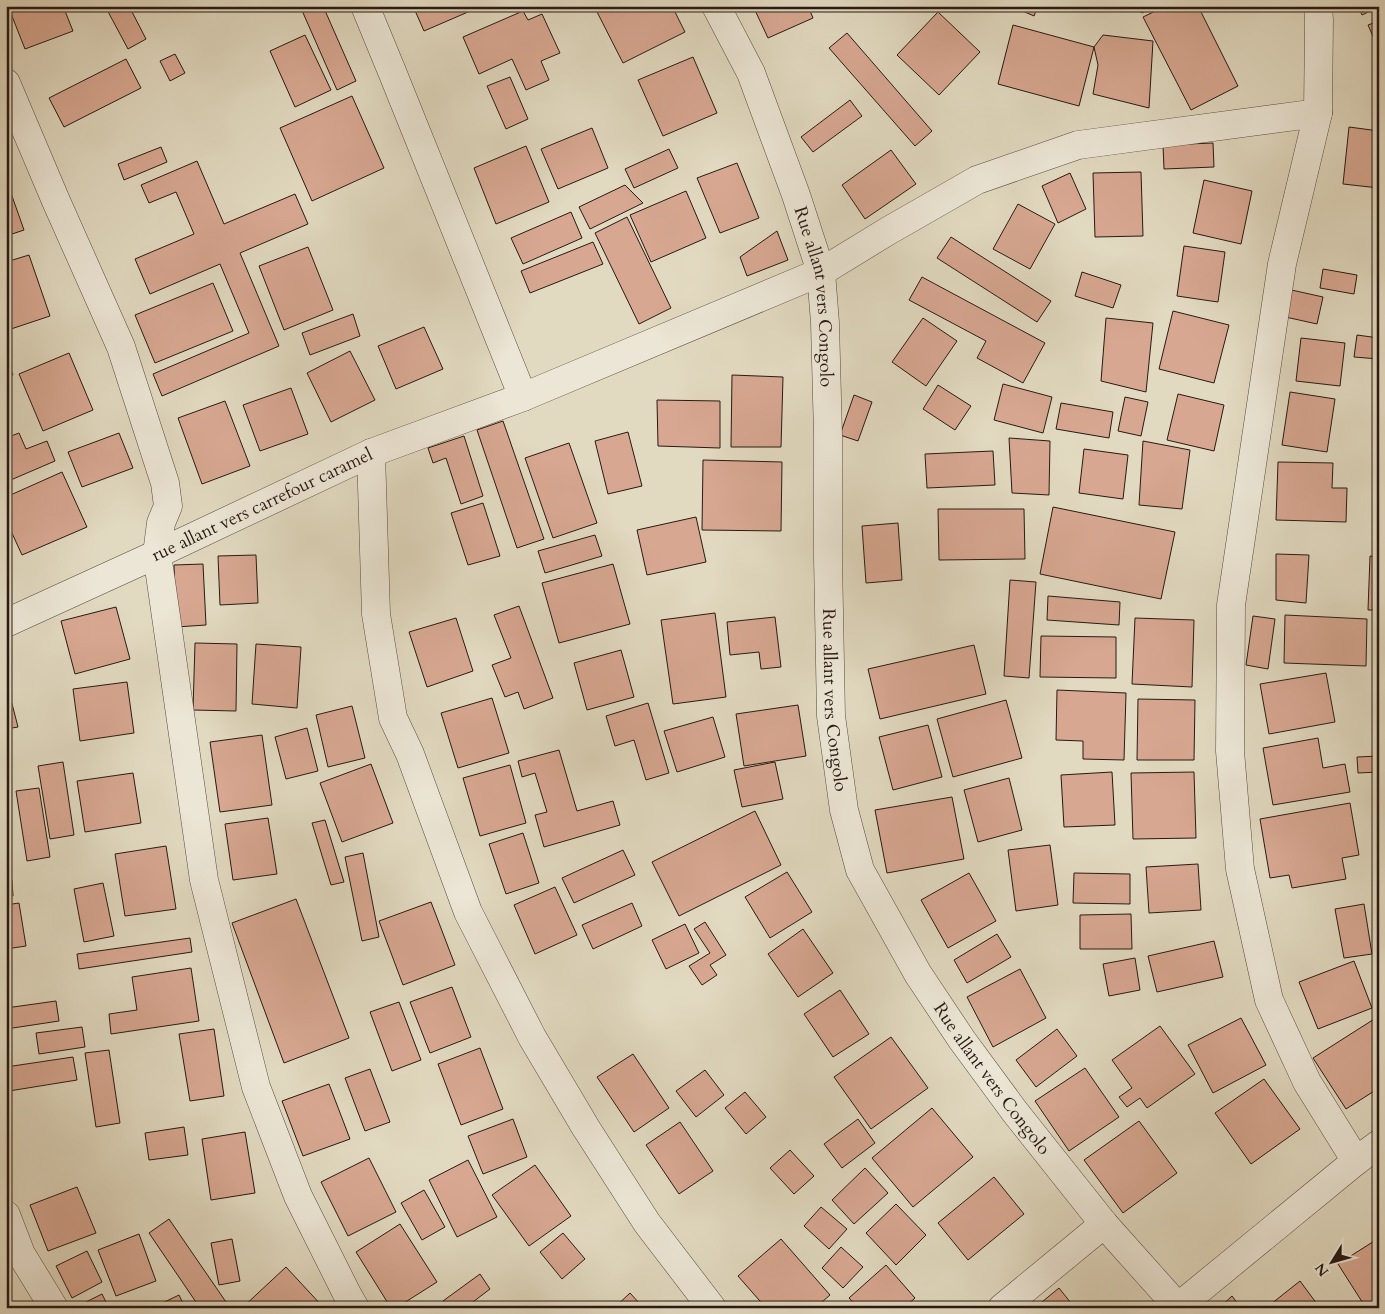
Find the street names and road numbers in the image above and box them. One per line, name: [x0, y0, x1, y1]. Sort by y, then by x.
street label: Rue allant vers Congolo: [788, 203, 839, 388]
street label: rue allant vers carrefour caramel: [147, 441, 377, 567]
street label: Rue allant vers Congolo: [816, 608, 854, 793]
street label: Rue allant vers Congolo: [928, 997, 1057, 1160]

